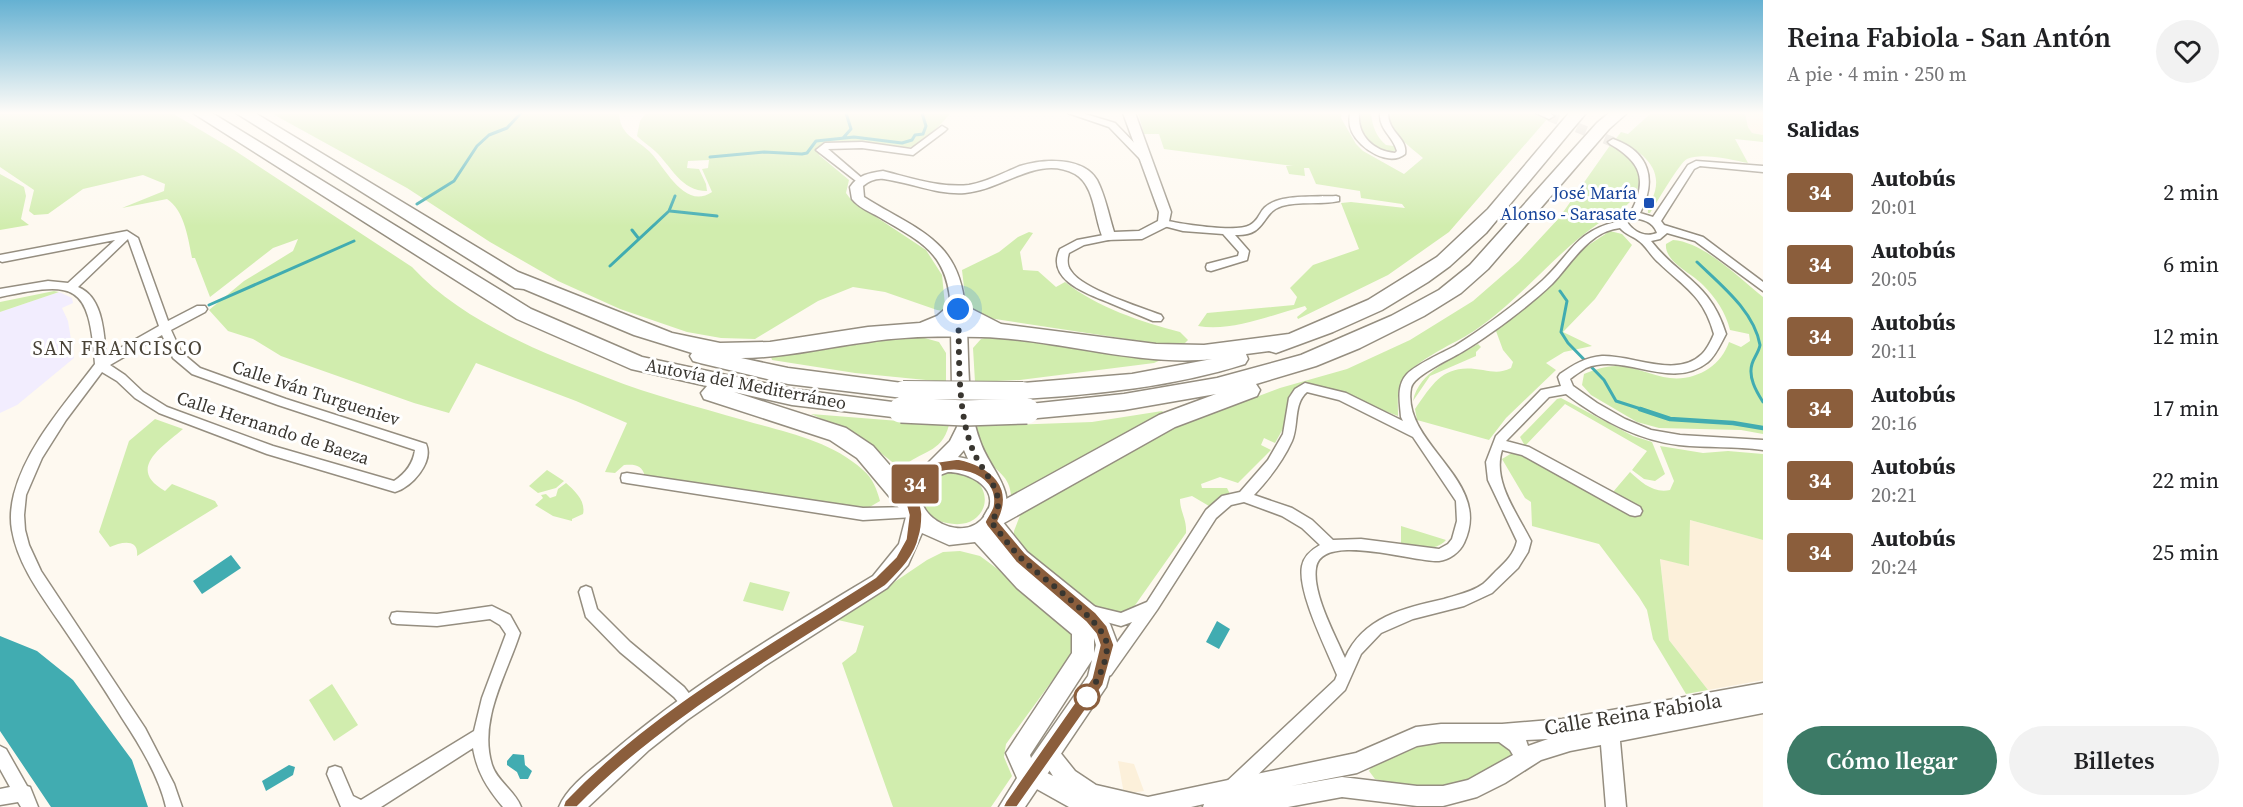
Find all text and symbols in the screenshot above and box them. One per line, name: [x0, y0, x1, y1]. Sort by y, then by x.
text: Reina Fabiola - San Antón: [1787, 18, 2111, 56]
button: heart: [2156, 20, 2219, 83]
text: A pie · 4 min · 250 m: [1787, 60, 1967, 88]
text: Salidas: [1787, 114, 1859, 144]
text: Autobús: [1871, 163, 1955, 193]
text: 2 min: [2163, 177, 2219, 207]
text: 34: [1809, 178, 1831, 207]
place label: José María Alonso - Sarasate: [1500, 180, 1638, 226]
text: 20:01: [1871, 193, 1917, 221]
marker: José María Alonso - Sarasate: [1642, 196, 1656, 210]
text: Autobús: [1871, 235, 1955, 265]
text: 6 min: [2163, 249, 2219, 279]
text: 34: [1809, 250, 1831, 279]
text: 20:05: [1871, 265, 1917, 293]
your location: [943, 294, 973, 324]
text: Autobús: [1871, 307, 1955, 337]
text: 12 min: [2152, 321, 2219, 351]
text: 34: [1809, 322, 1831, 351]
district label: SAN FRANCISCO: [33, 334, 203, 362]
text: 20:11: [1871, 337, 1917, 365]
street label: Autovía del Mediterráneo: [644, 352, 849, 415]
street label: Calle Iván Turgueniev: [229, 354, 403, 431]
text: Autobús: [1871, 379, 1955, 409]
street label: Calle Hernando de Baeza: [174, 385, 373, 471]
text: 17 min: [2152, 393, 2219, 423]
text: 34: [1809, 394, 1831, 423]
text: 20:16: [1871, 409, 1917, 437]
text: Autobús: [1871, 451, 1955, 481]
line badge: 34: [888, 464, 942, 504]
text: 22 min: [2152, 465, 2219, 495]
text: 34: [1809, 466, 1831, 495]
text: 34: [904, 470, 926, 499]
text: 20:21: [1871, 481, 1917, 509]
text: Autobús: [1871, 523, 1955, 553]
text: 25 min: [2152, 537, 2219, 567]
text: 34: [1809, 538, 1831, 567]
text: 20:24: [1871, 553, 1917, 581]
unlabelled marker: [1074, 684, 1100, 710]
street label: Calle Reina Fabiola: [1542, 685, 1724, 742]
button: Cómo llegar: [1787, 726, 1997, 795]
button: Billetes: [2009, 726, 2219, 795]

